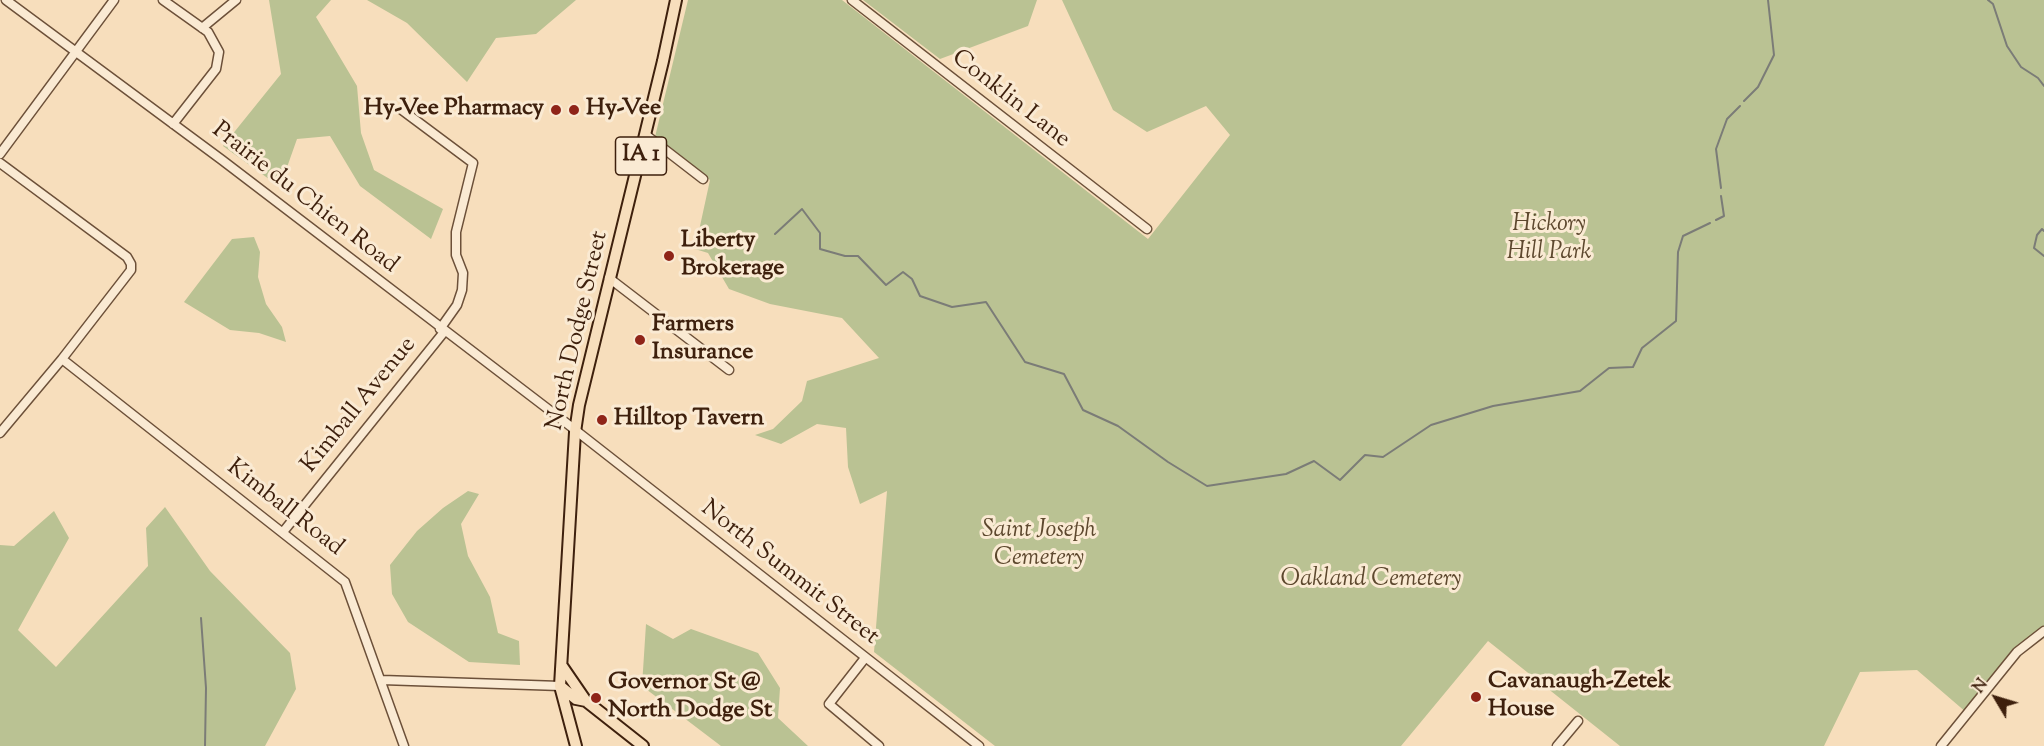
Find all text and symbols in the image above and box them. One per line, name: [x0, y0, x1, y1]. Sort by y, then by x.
street label: Conklin Lane: [945, 45, 1075, 155]
place label: Hy-Vee Pharmacy: [364, 96, 544, 124]
place label: Hy-Vee: [586, 96, 661, 124]
marker: Hy-Vee Pharmacy: [549, 103, 563, 117]
marker: Hy-Vee: [567, 103, 581, 117]
street label: Prairie du Chien Road: [205, 117, 403, 281]
road number: IA 1: [616, 137, 666, 175]
park label: Hickory Hill Park: [1507, 212, 1591, 268]
place label: Liberty Brokerage: [681, 228, 784, 284]
street label: North Dodge Street: [542, 229, 616, 433]
marker: Liberty Brokerage: [662, 249, 676, 263]
place label: Farmers Insurance: [652, 312, 753, 368]
street label: Kimball Avenue: [296, 332, 424, 480]
marker: Farmers Insurance: [633, 333, 647, 347]
place label: Hilltop Tavern: [614, 406, 764, 434]
marker: Hilltop Tavern: [595, 413, 609, 427]
street label: Kimball Road: [220, 454, 348, 564]
street label: North Summit Street: [694, 495, 884, 653]
park label: Saint Joseph Cemetery: [982, 518, 1096, 574]
park label: Oakland Cemetery: [1281, 567, 1461, 595]
north arrow: [1966, 668, 2026, 728]
place label: Cavanaugh-Zetek House: [1488, 669, 1671, 725]
place label: Governor St @ North Dodge St: [608, 670, 772, 726]
text: N: [1968, 674, 1994, 699]
marker: Cavanaugh-Zetek House: [1469, 690, 1483, 704]
marker: Governor St @ North Dodge St: [589, 691, 603, 705]

